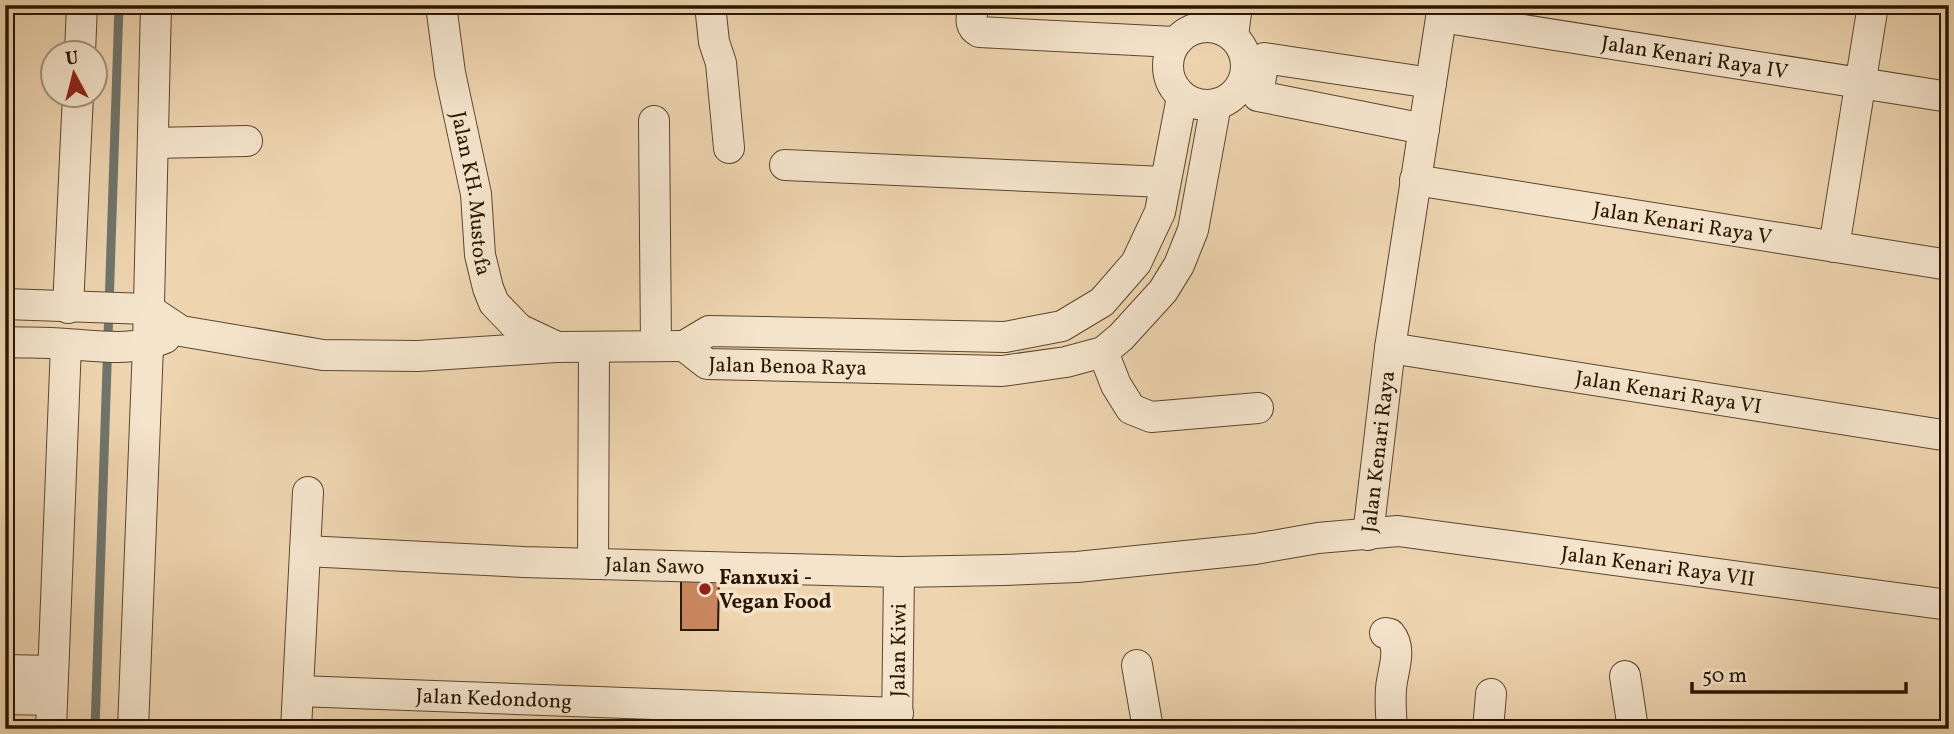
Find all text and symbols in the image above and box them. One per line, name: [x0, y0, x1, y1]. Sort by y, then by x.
street label: Jalan Kenari Raya IV: [1599, 29, 1790, 87]
north arrow: [38, 38, 108, 108]
text: U: [64, 45, 80, 73]
street label: Jalan KH. Mustofa: [443, 109, 497, 279]
street label: Jalan Kenari Raya V: [1591, 196, 1774, 253]
street label: Jalan Benoa Raya: [708, 351, 867, 384]
street label: Jalan Kenari Raya VI: [1573, 364, 1763, 422]
street label: Jalan Kenari Raya: [1355, 369, 1403, 534]
street label: Jalan Kenari Raya VII: [1559, 540, 1757, 595]
street label: Jalan Sawo: [604, 551, 705, 583]
place label: Fanxuxi - Vegan Food: [719, 564, 832, 617]
marker: Fanxuxi - Vegan Food: [697, 581, 713, 597]
street label: Jalan Kiwi: [884, 603, 915, 697]
scale bar: [1692, 650, 1905, 694]
text: 50 m: [1702, 662, 1747, 691]
street label: Jalan Kedondong: [415, 682, 572, 717]

